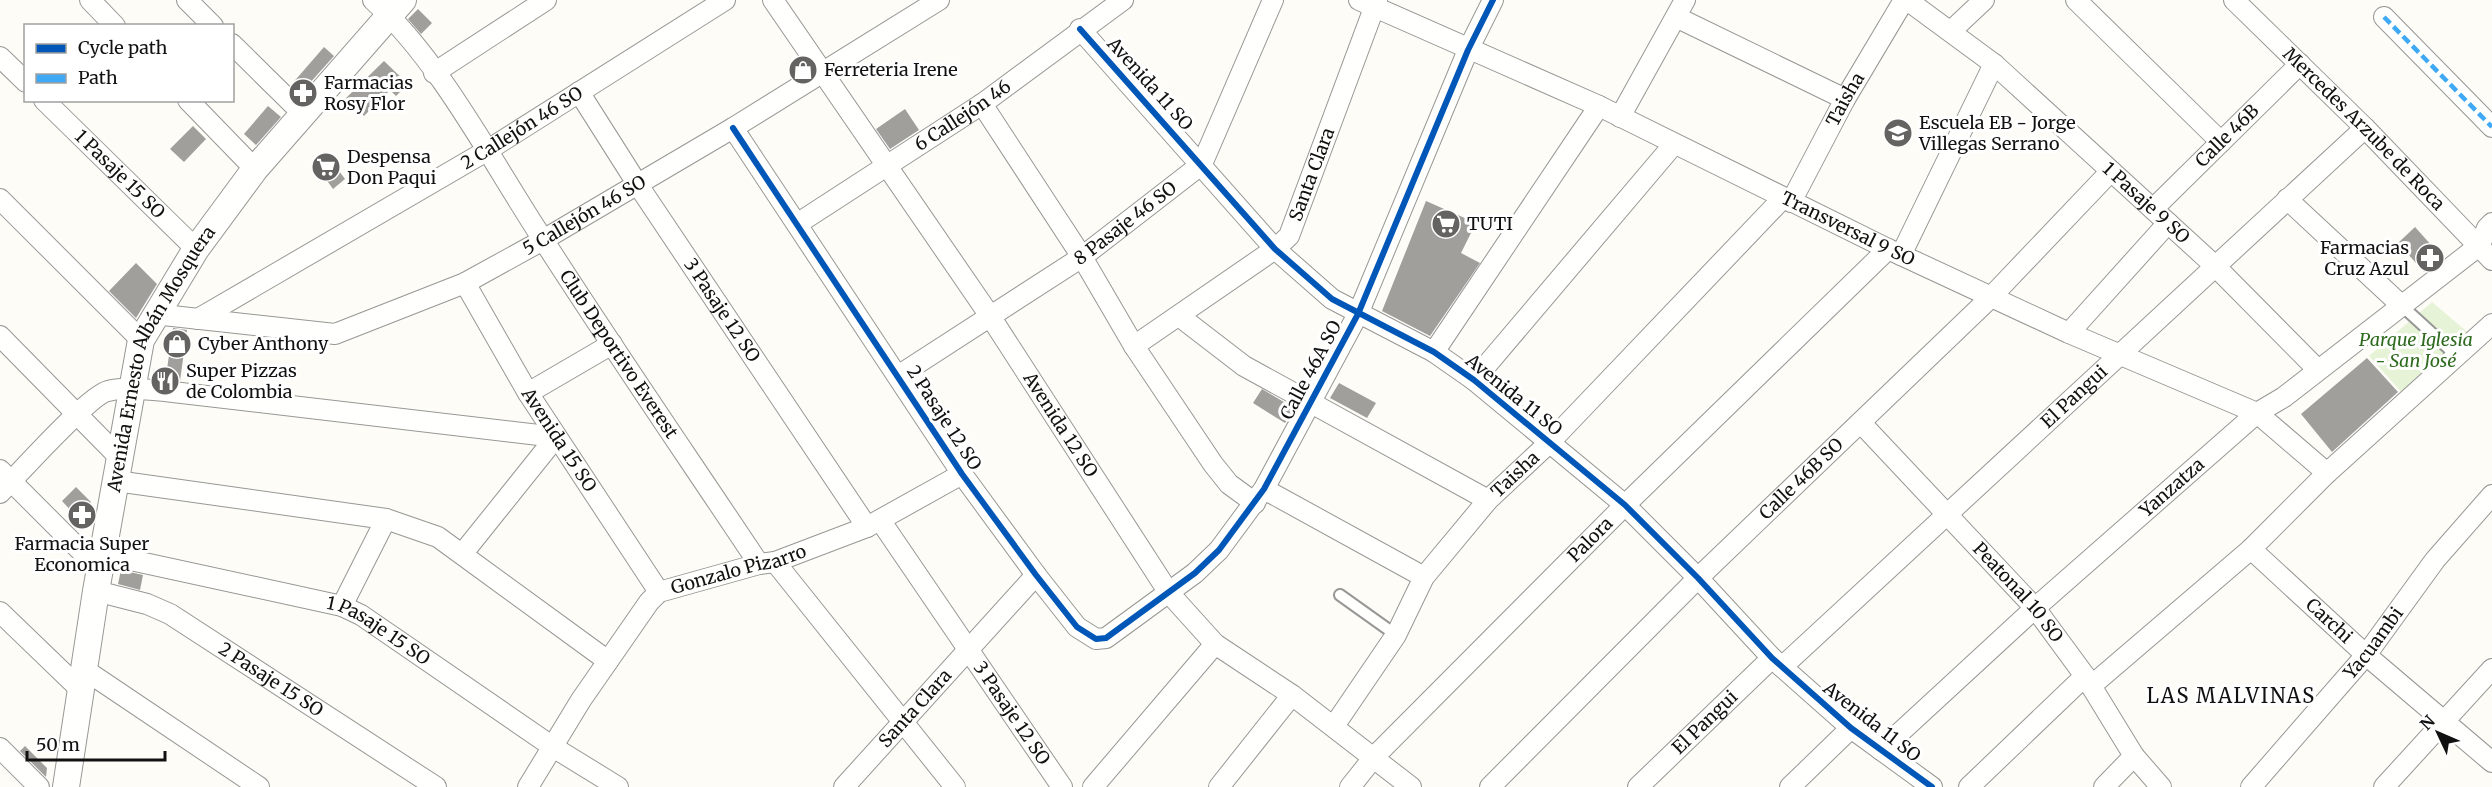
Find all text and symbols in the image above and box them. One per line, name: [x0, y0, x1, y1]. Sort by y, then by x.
legend: [24, 24, 234, 102]
street label: Avenida 11 SO: [1102, 32, 1198, 135]
text: Cycle path: [78, 36, 168, 59]
street label: Mercedes Arzube de Roca: [2278, 42, 2450, 215]
shop icon: Ferreteria Irene: [787, 54, 819, 86]
place label: Ferreteria Irene: [824, 58, 958, 81]
text: Path: [78, 66, 118, 89]
street label: Taisha: [1821, 68, 1869, 130]
place label: Farmacias Rosy Flor: [324, 71, 413, 115]
street label: 6 Callejón 46: [910, 75, 1015, 156]
pharmacy icon: Farmacias Rosy Flor: [287, 77, 319, 109]
street label: 2 Callejón 46 SO: [457, 81, 587, 174]
street label: Calle 46B: [2190, 99, 2263, 172]
place label: Escuela EB - Jorge Villegas Serrano: [1918, 111, 2076, 155]
school or university icon: Escuela EB - Jorge Villegas Serrano: [1882, 117, 1914, 149]
street label: Santa Clara: [1284, 124, 1340, 224]
street label: 1 Pasaje 15 SO: [70, 125, 170, 223]
place label: Despensa Don Paqui: [347, 145, 436, 189]
supermarket icon: Despensa Don Paqui: [310, 151, 342, 183]
street label: 1 Pasaje 9 SO: [2098, 157, 2195, 248]
street label: 5 Callejón 46 SO: [519, 170, 650, 260]
street label: 8 Pasaje 46 SO: [1070, 176, 1181, 270]
street label: Transversal 9 SO: [1778, 186, 1919, 271]
supermarket icon: TUTI: [1430, 208, 1462, 240]
place label: TUTI: [1467, 212, 1513, 235]
street label: Avenida Ernesto Albán Mosquera: [102, 221, 220, 495]
place label: Farmacias Cruz Azul: [2320, 236, 2409, 280]
pharmacy icon: Farmacias Cruz Azul: [2414, 242, 2446, 274]
street label: 3 Pasaje 12 SO: [679, 254, 765, 366]
street label: Club Deportivo Everest: [555, 265, 683, 443]
street label: Calle 46A SO: [1275, 316, 1346, 423]
shop icon: Cyber Anthony: [161, 328, 193, 360]
park label: Parque Iglesia - San José: [2359, 328, 2473, 372]
place label: Cyber Anthony: [198, 332, 329, 355]
street label: Avenida 11 SO: [1461, 348, 1567, 440]
place label: Super Pizzas de Colombia: [186, 359, 297, 403]
street label: El Pangui: [2036, 360, 2112, 433]
street label: 2 Pasaje 12 SO: [902, 361, 987, 474]
restaurant icon: Super Pizzas de Colombia: [149, 365, 181, 397]
street label: Avenida 12 SO: [1018, 367, 1103, 481]
street label: Avenida 15 SO: [516, 382, 602, 496]
street label: Calle 46B SO: [1754, 433, 1848, 524]
street label: Taisha: [1486, 446, 1544, 502]
street label: Yanzatza: [2134, 452, 2209, 522]
pharmacy icon: Farmacia Super Economica: [66, 499, 98, 531]
street label: Palora: [1563, 512, 1618, 567]
place label: Farmacia Super Economica: [15, 532, 149, 576]
street label: Peatonal 10 SO: [1968, 537, 2068, 647]
street label: Gonzalo Pizarro: [668, 539, 809, 599]
street label: 1 Pasaje 15 SO: [325, 591, 435, 670]
street label: Carchi: [2301, 593, 2358, 648]
street label: Yacuambi: [2338, 602, 2408, 684]
street label: 2 Pasaje 15 SO: [215, 637, 328, 722]
street label: 3 Pasaje 12 SO: [969, 657, 1056, 769]
street label: Santa Clara: [873, 664, 956, 752]
street label: Avenida 11 SO: [1818, 676, 1926, 767]
district label: LAS MALVINAS: [2146, 683, 2316, 708]
street label: El Pangui: [1667, 685, 1742, 759]
north arrow: [2408, 703, 2468, 763]
text: N: [2416, 711, 2439, 734]
scale bar: [27, 724, 165, 762]
text: 50 m: [36, 733, 80, 756]

